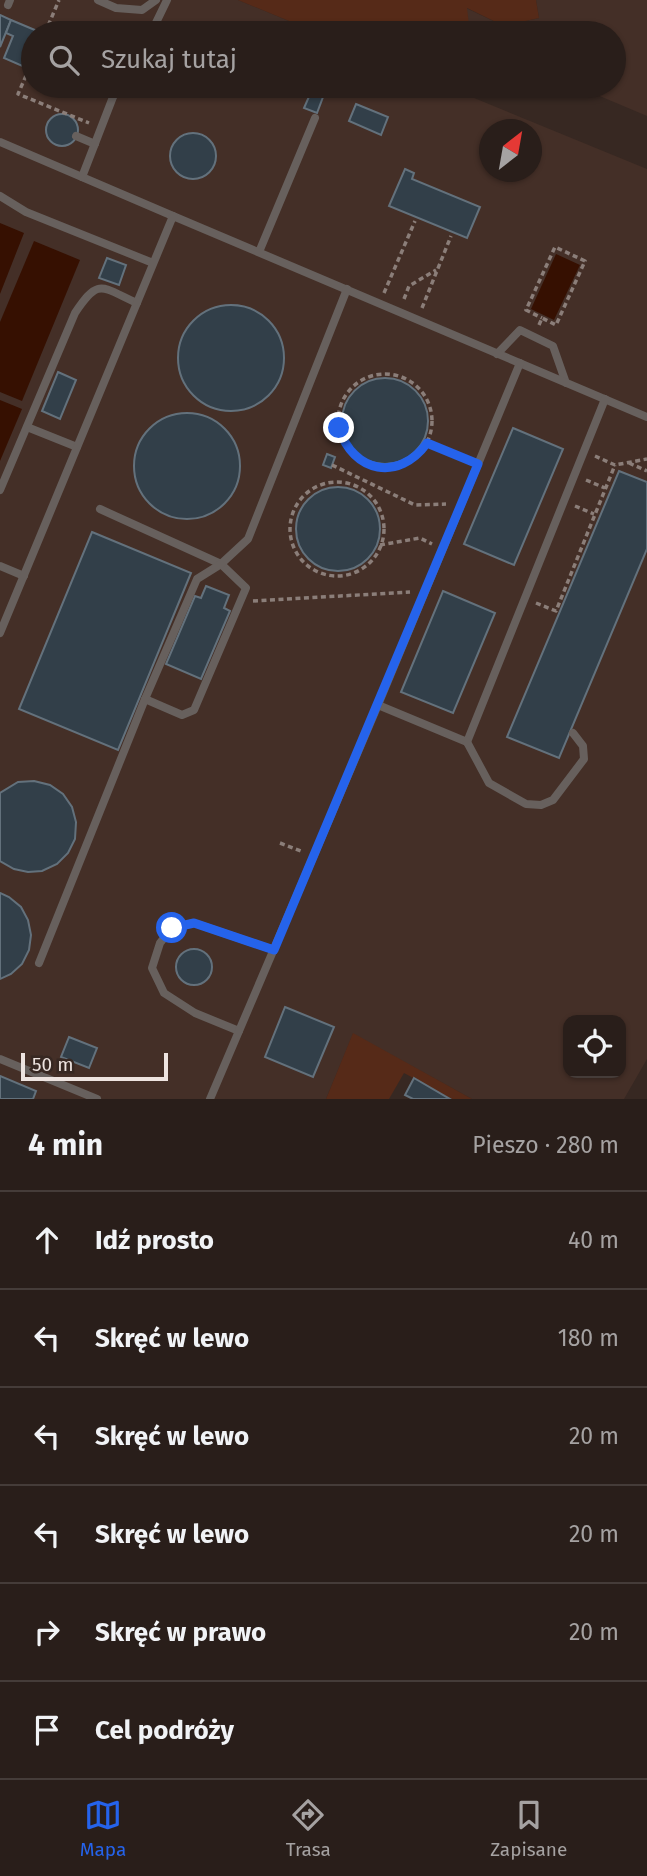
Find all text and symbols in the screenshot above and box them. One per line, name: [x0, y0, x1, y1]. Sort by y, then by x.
search box: [21, 21, 626, 98]
icon: search: [45, 41, 83, 79]
text: Szukaj tutaj: [101, 44, 237, 75]
north arrow: [479, 119, 542, 182]
route end: [323, 412, 354, 443]
route start: [156, 912, 187, 943]
map controls: [563, 1015, 626, 1078]
button: locate: [563, 1015, 626, 1078]
scale bar: [21, 1050, 168, 1082]
text: 50 m: [32, 1053, 73, 1076]
text: 4 min: [28, 1127, 103, 1163]
text: Pieszo · 280 m: [472, 1131, 619, 1159]
icon: ahead: [28, 1221, 66, 1259]
text: Idź prosto: [95, 1225, 214, 1256]
text: 40 m: [568, 1226, 619, 1254]
icon: left: [28, 1319, 66, 1357]
text: Skręć w lewo: [95, 1323, 249, 1354]
text: 180 m: [558, 1324, 619, 1352]
icon: left: [28, 1417, 66, 1455]
text: Skręć w lewo: [95, 1421, 249, 1452]
text: 20 m: [569, 1422, 619, 1450]
icon: left: [28, 1515, 66, 1553]
text: Skręć w lewo: [95, 1519, 249, 1550]
text: 20 m: [569, 1520, 619, 1548]
icon: right: [28, 1613, 66, 1651]
text: Skręć w prawo: [95, 1617, 266, 1648]
text: 20 m: [569, 1618, 619, 1646]
icon: arrive: [28, 1711, 66, 1749]
text: Cel podróży: [95, 1715, 234, 1746]
tab: Mapa: [80, 1796, 126, 1861]
tab: Trasa: [286, 1796, 331, 1861]
tab: Zapisane: [490, 1796, 567, 1861]

